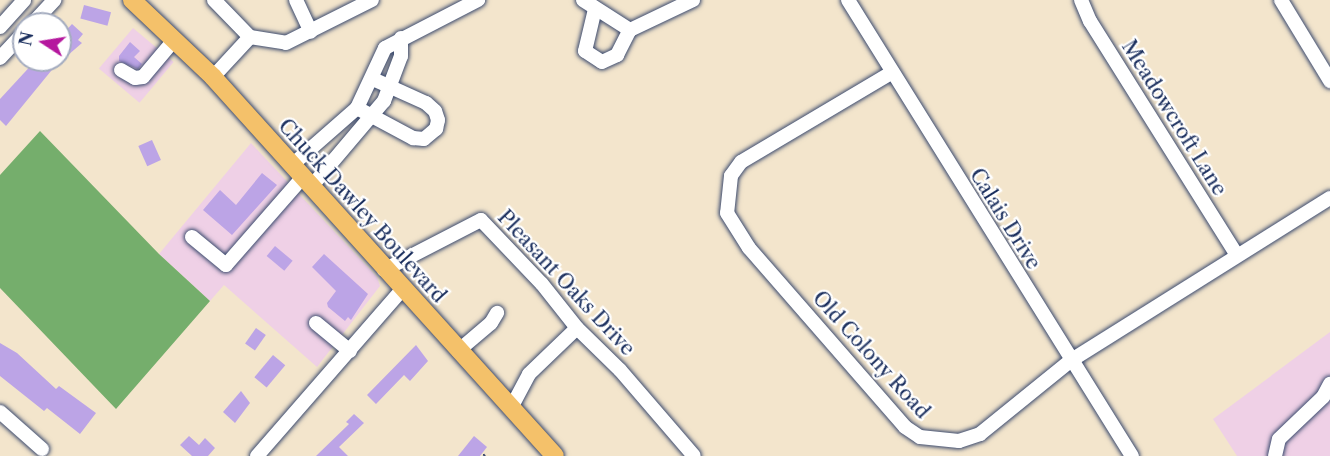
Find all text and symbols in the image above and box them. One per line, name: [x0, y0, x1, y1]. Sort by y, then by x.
north arrow: [12, 12, 72, 72]
text: N: [15, 30, 38, 48]
street label: Meadowcroft Lane: [1116, 36, 1232, 200]
street label: Chuck Dawley Boulevard: [273, 114, 451, 308]
street label: Calais Drive: [964, 164, 1046, 274]
street label: Pleasant Oaks Drive: [492, 205, 640, 361]
street label: Old Colony Road: [807, 286, 935, 424]

